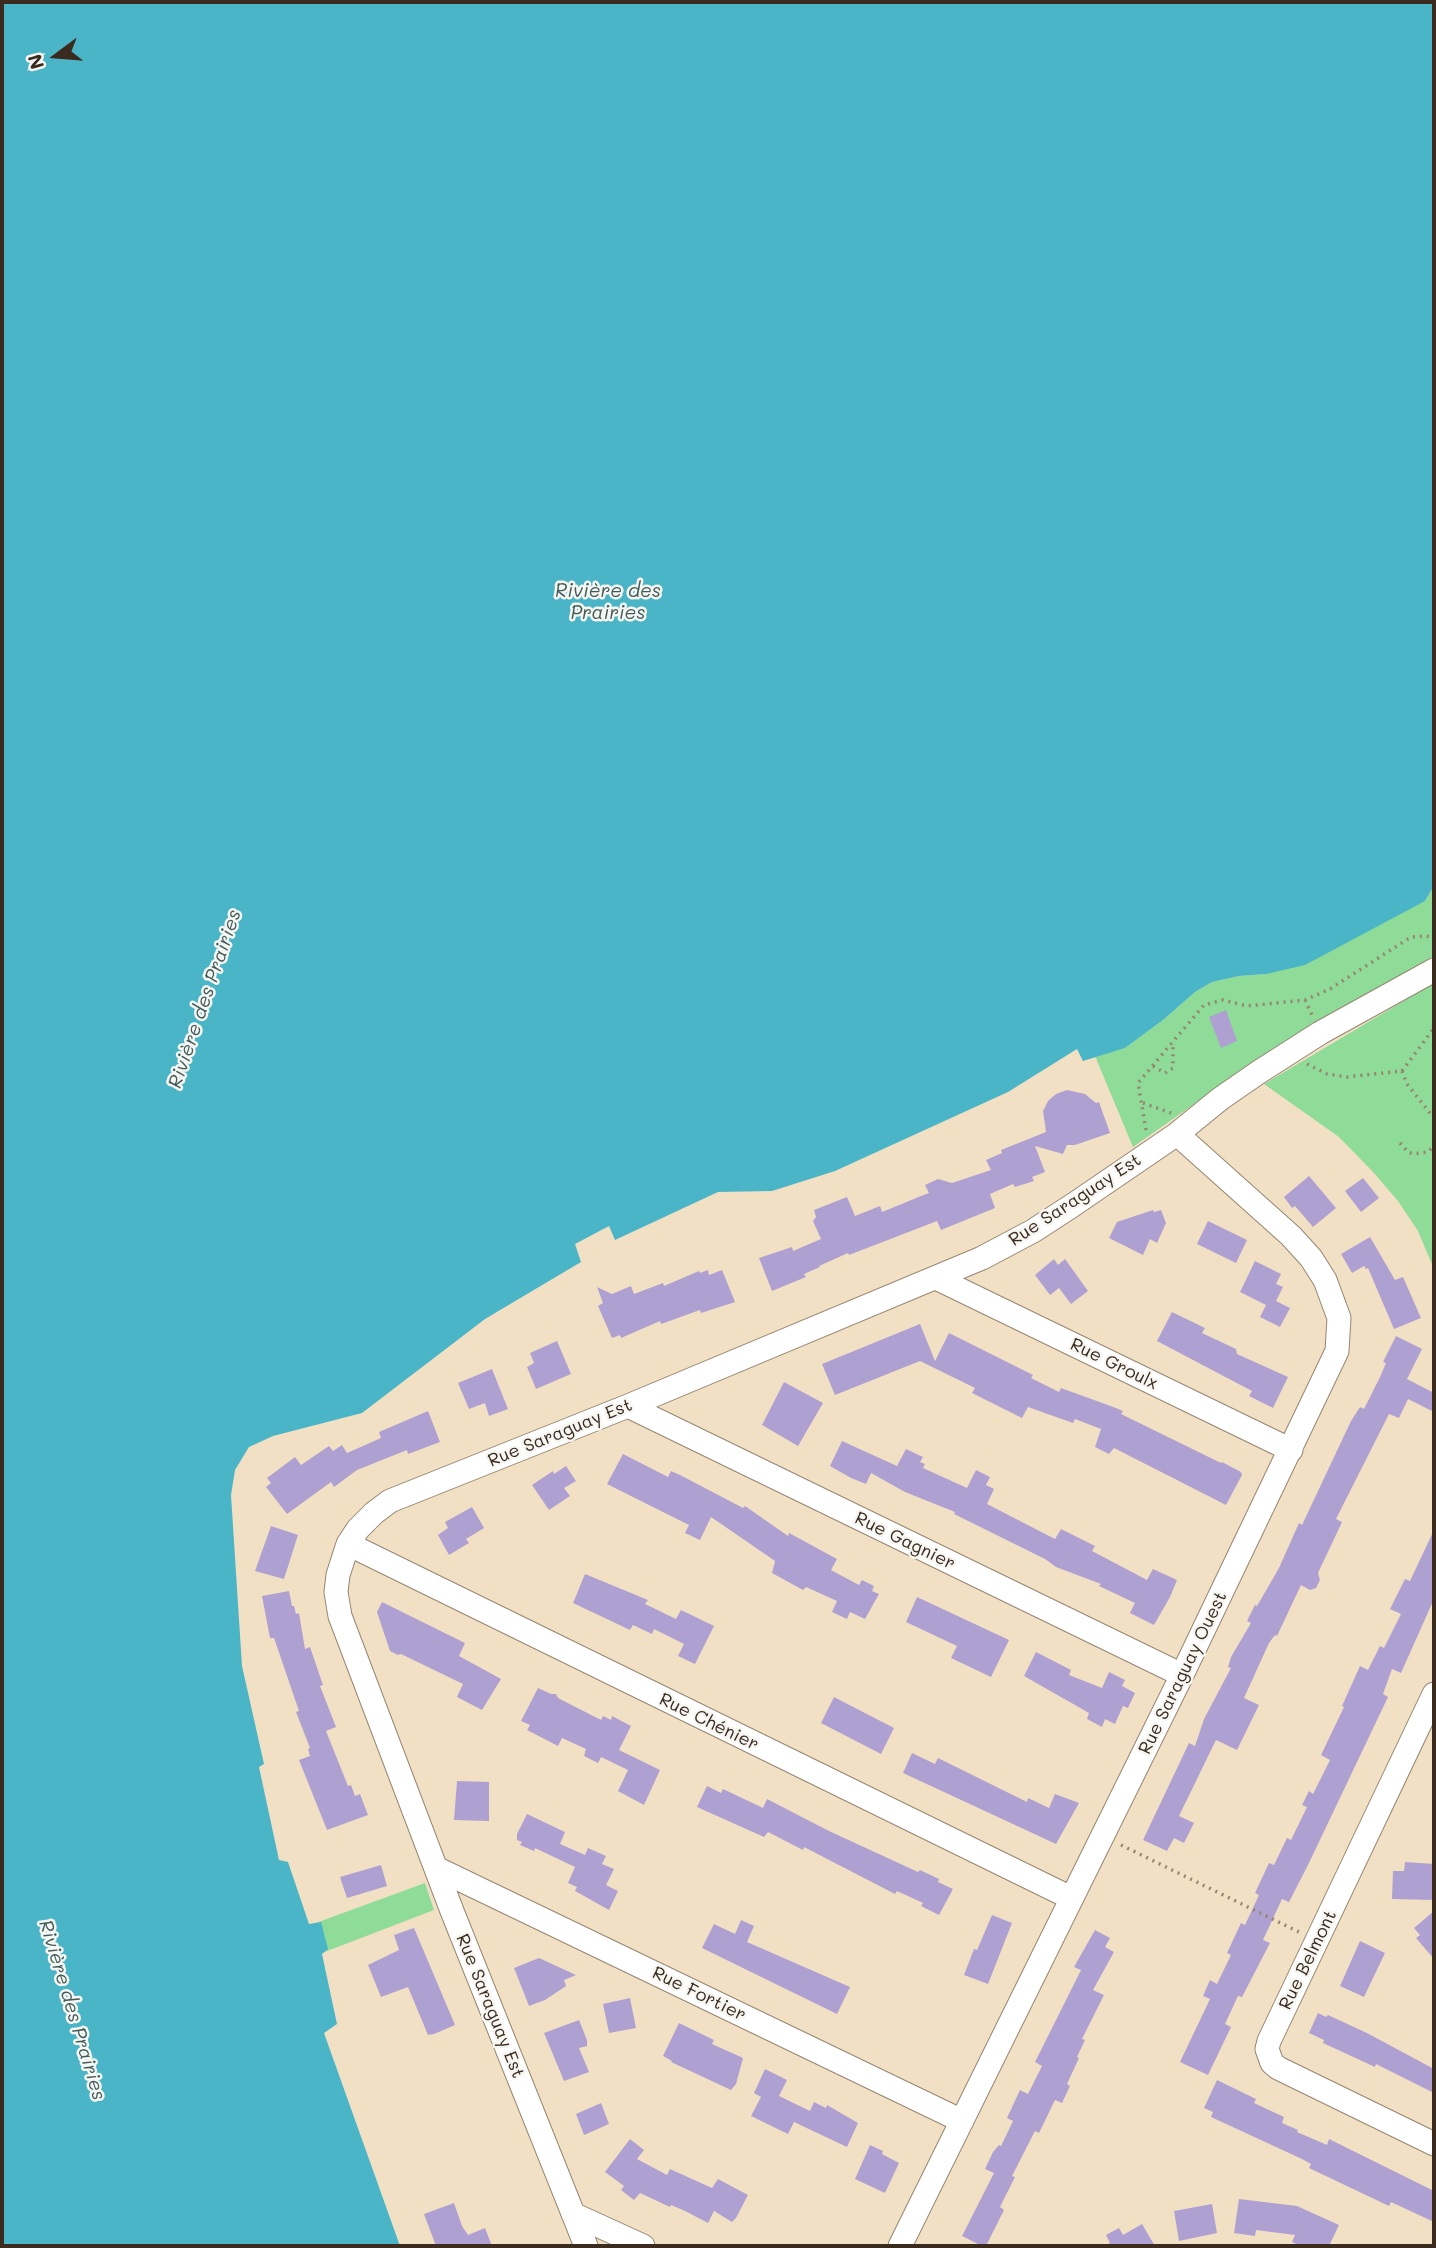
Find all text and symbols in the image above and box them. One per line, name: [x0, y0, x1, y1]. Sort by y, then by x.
north arrow: [21, 21, 91, 91]
text: N: [21, 52, 49, 72]
water label: Rivière des Prairies: [555, 580, 661, 624]
water label: Rivière des Prairies: [164, 907, 246, 1091]
street label: Rue Saraguay Est: [1005, 1149, 1145, 1251]
street label: Rue Groulx: [1067, 1334, 1161, 1394]
street label: Rue Saraguay Est: [485, 1394, 635, 1472]
street label: Rue Gagnier: [851, 1507, 959, 1575]
street label: Rue Saraguay Ouest: [1134, 1588, 1232, 1758]
street label: Rue Chénier: [656, 1689, 762, 1755]
street label: Rue Belmont: [1275, 1907, 1341, 2013]
water label: Rivière des Prairies: [34, 1917, 110, 2103]
street label: Rue Saraguay Est: [451, 1931, 529, 2081]
street label: Rue Fortier: [649, 1962, 749, 2026]

